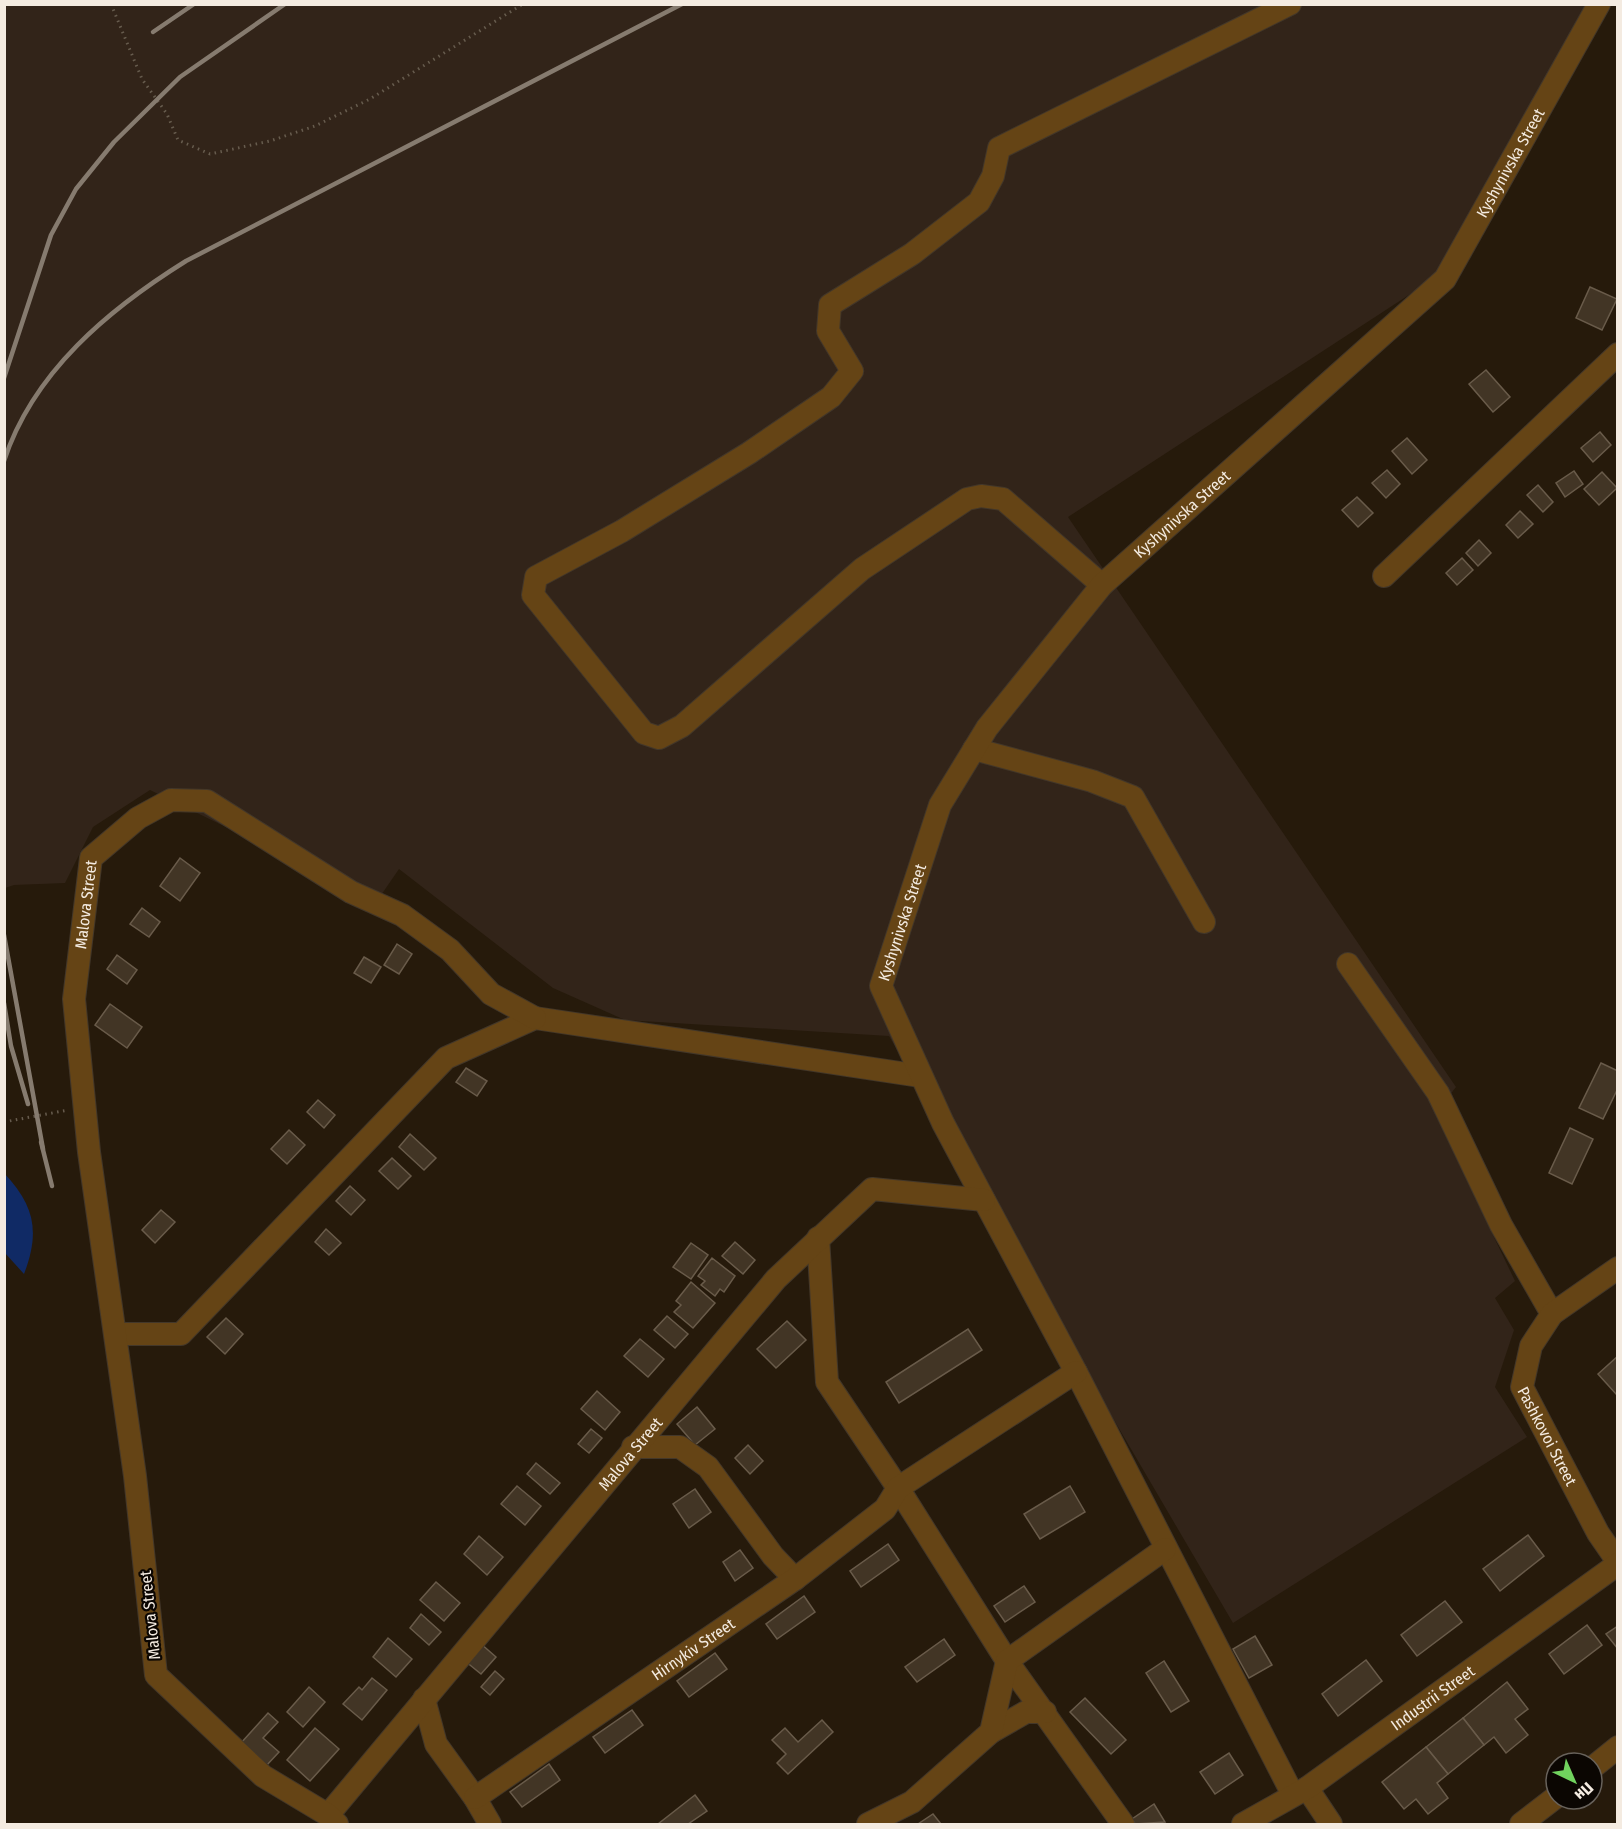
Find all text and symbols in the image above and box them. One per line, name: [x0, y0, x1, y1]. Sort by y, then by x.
street label: Kyshynivska Street: [1472, 104, 1549, 221]
street label: Kyshynivska Street: [1130, 466, 1234, 562]
street label: Malova Street: [71, 858, 100, 950]
street label: Kyshynivska Street: [874, 861, 930, 983]
street label: Pashkovoi Street: [1514, 1383, 1581, 1489]
street label: Malova Street: [594, 1413, 667, 1494]
street label: Malova Street: [136, 1569, 164, 1660]
street label: Hirnykiv Street: [648, 1613, 739, 1684]
street label: Industrii Street: [1387, 1661, 1479, 1734]
north arrow: [1544, 1751, 1604, 1811]
text: Пн: [1571, 1778, 1597, 1805]

